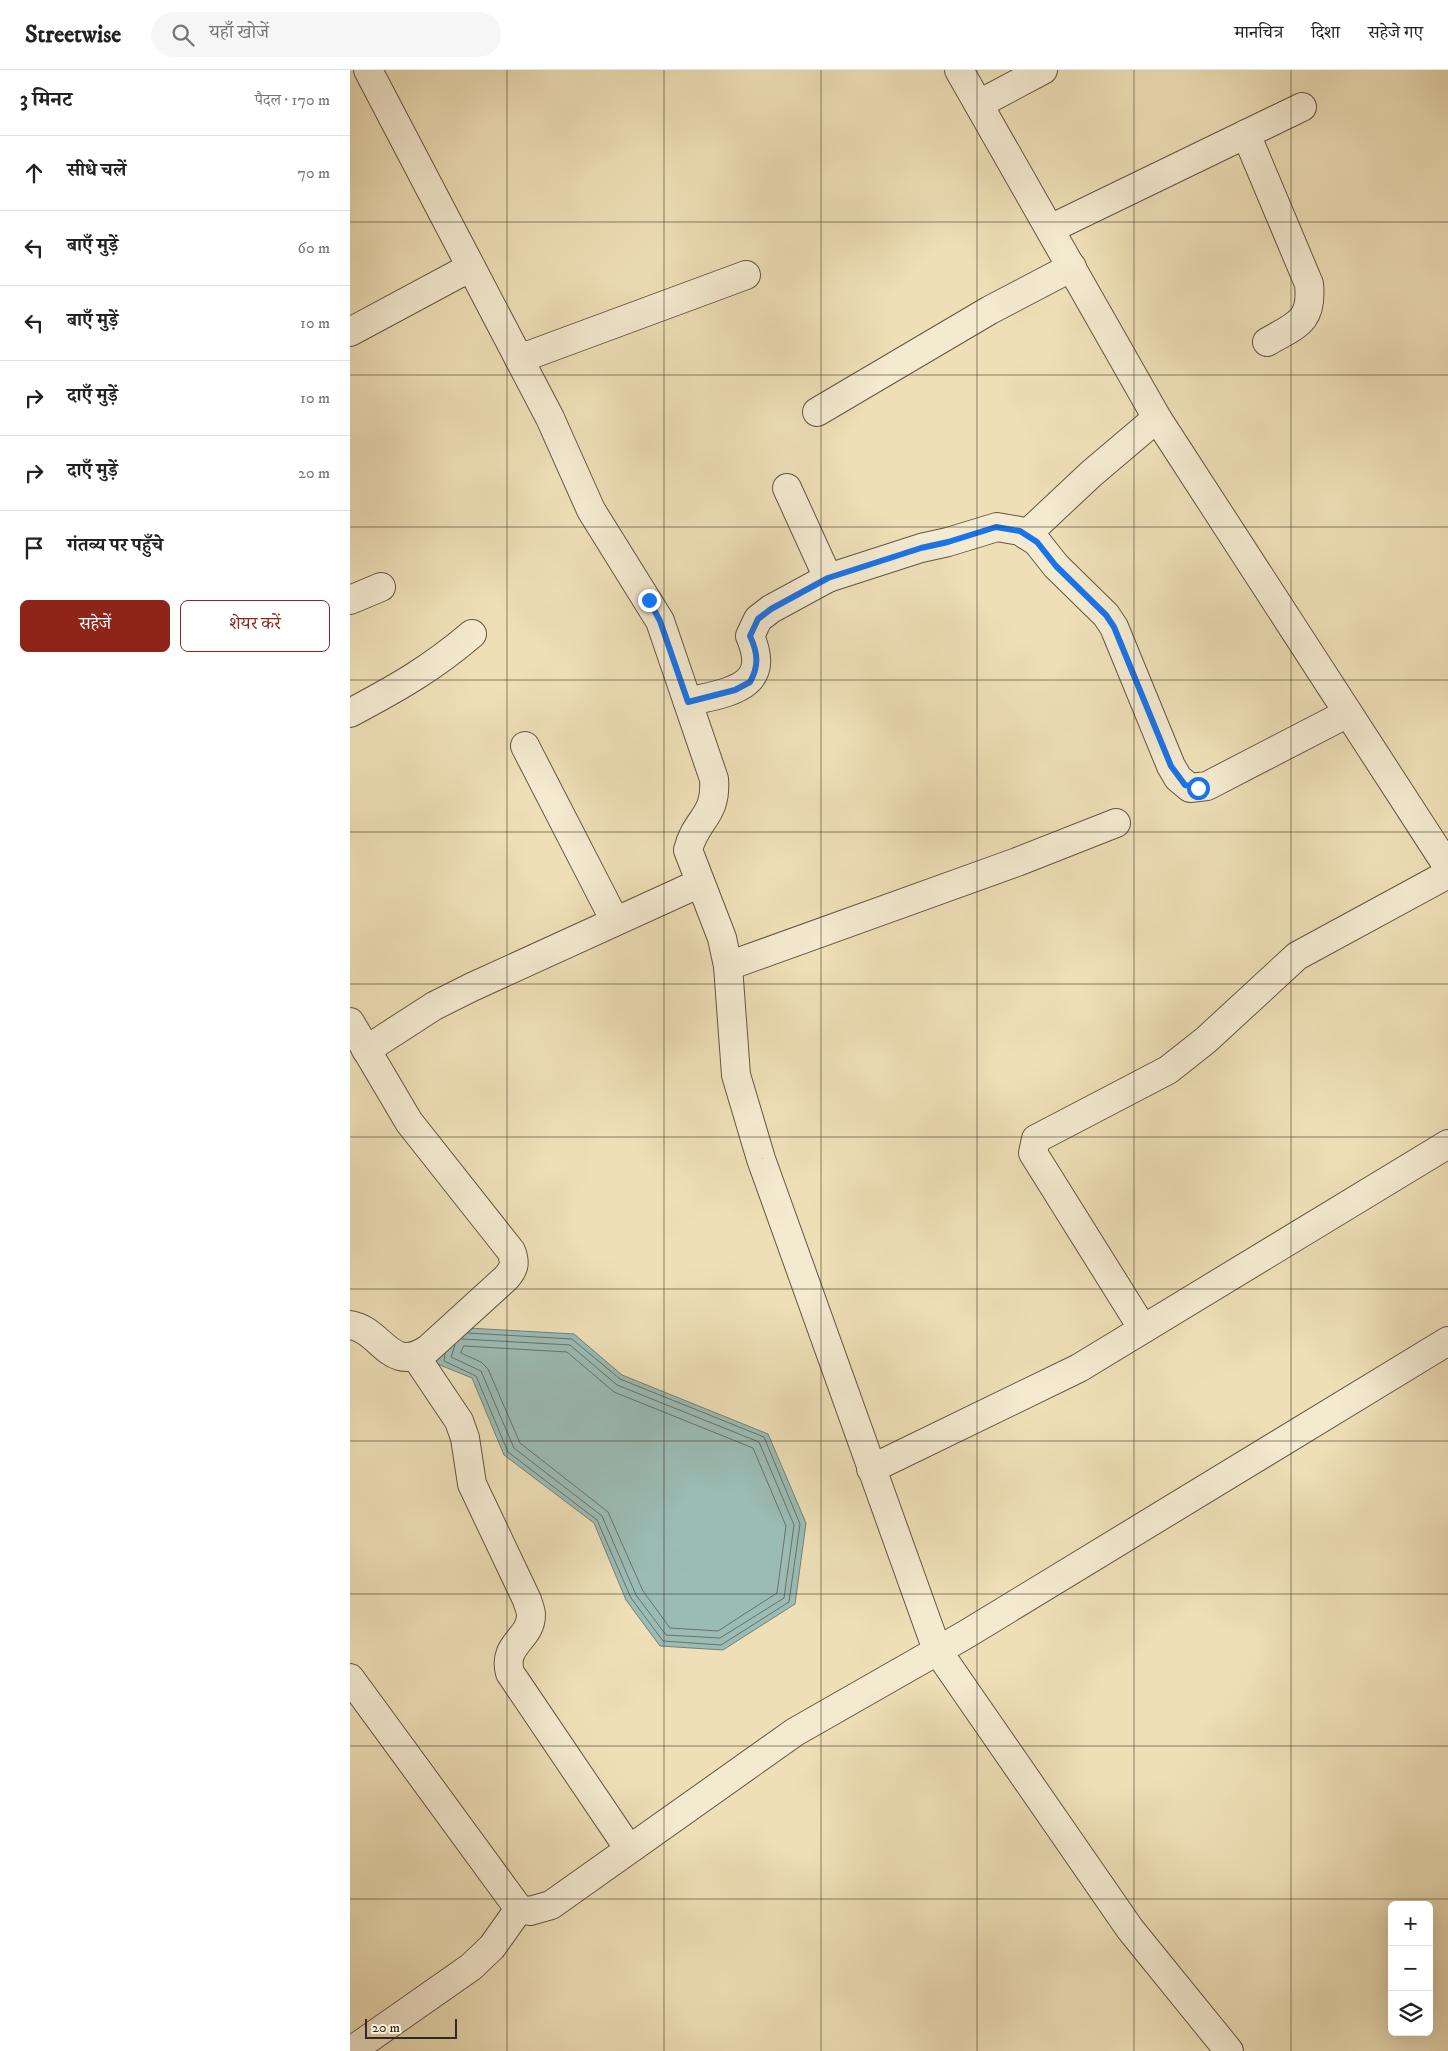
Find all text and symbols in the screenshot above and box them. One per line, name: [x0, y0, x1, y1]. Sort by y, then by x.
search box: [151, 12, 501, 57]
text: Streetwise: [25, 20, 121, 50]
icon: search: [169, 21, 197, 49]
text: यहाँ खोजें: [209, 21, 269, 44]
text: मानचित्र: [1235, 22, 1283, 44]
text: दिशा: [1311, 22, 1340, 44]
text: सहेजे गए: [1368, 22, 1423, 44]
text: 3 मिनट: [20, 87, 72, 113]
text: पैदल · 170 m: [255, 90, 330, 110]
icon: ahead: [20, 159, 48, 187]
text: सीधे चलें: [67, 159, 126, 182]
text: 70 m: [298, 163, 330, 183]
icon: left: [20, 234, 48, 262]
text: बाएँ मुड़ें: [67, 234, 118, 257]
text: 60 m: [298, 238, 330, 258]
icon: left: [20, 309, 48, 337]
text: बाएँ मुड़ें: [67, 309, 118, 332]
text: 10 m: [300, 313, 330, 333]
icon: right: [20, 384, 48, 412]
text: दाएँ मुड़ें: [67, 384, 118, 407]
text: 10 m: [300, 388, 330, 408]
icon: right: [20, 459, 48, 487]
text: दाएँ मुड़ें: [67, 459, 118, 482]
text: 20 m: [298, 463, 330, 483]
icon: arrive: [20, 534, 48, 562]
text: गंतव्य पर पहुँचे: [67, 534, 163, 557]
route end: [638, 589, 661, 612]
button: सहेजें: [20, 600, 170, 652]
button: शेयर करें: [180, 600, 330, 652]
route start: [1187, 777, 1210, 800]
map controls: [1388, 1901, 1433, 2036]
button: +: [1388, 1901, 1433, 1946]
button: −: [1388, 1946, 1433, 1991]
button: layers: [1388, 1991, 1433, 2036]
scale bar: [365, 2016, 458, 2039]
text: 20 m: [372, 2019, 400, 2037]

